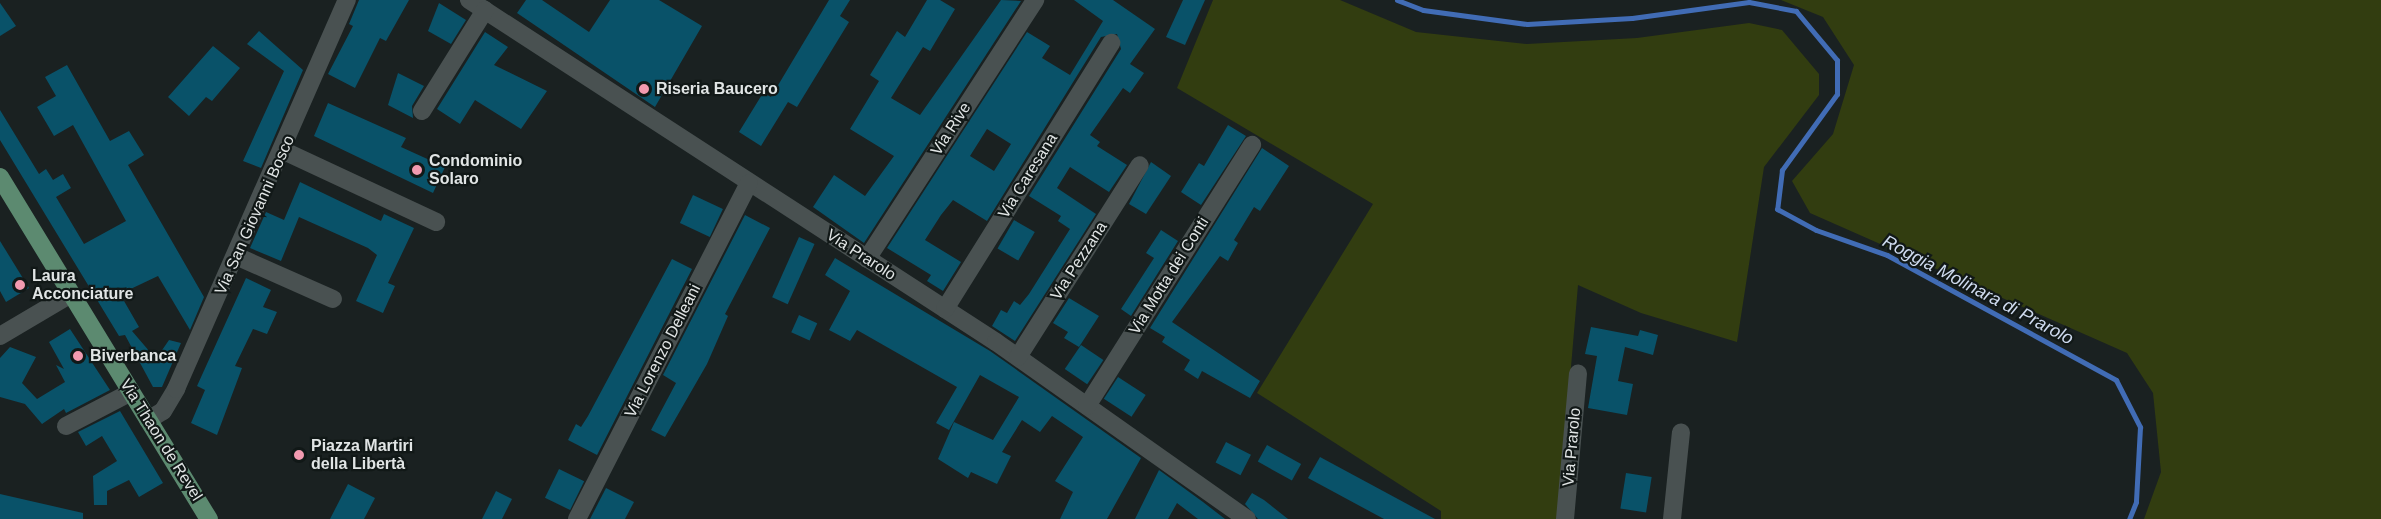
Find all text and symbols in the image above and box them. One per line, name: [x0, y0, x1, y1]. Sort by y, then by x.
place label: Riseria Baucero: [656, 79, 778, 99]
marker: Riseria Baucero: [637, 82, 651, 96]
street label: Via Rive: [927, 99, 975, 159]
street label: Via Caresana: [994, 130, 1062, 222]
street label: Via San Giovanni Bosco: [211, 132, 299, 298]
place label: Condominio Solaro: [429, 151, 522, 189]
marker: Condominio Solaro: [410, 163, 424, 177]
street label: Via Motta dei Conti: [1125, 214, 1213, 338]
street label: Via Pezzana: [1047, 218, 1111, 304]
street label: Via Prarolo: [823, 225, 899, 285]
water label: Roggia Molinara di Prarolo: [1879, 230, 2077, 350]
place label: Laura Acconciature: [32, 266, 133, 304]
marker: Laura Acconciature: [13, 278, 27, 292]
street label: Via Lorenzo Delleani: [621, 281, 705, 421]
place label: Biverbanca: [90, 346, 176, 366]
marker: Biverbanca: [71, 349, 85, 363]
street label: Via Thaon de Revel: [116, 375, 206, 505]
street label: Via Prarolo: [1559, 407, 1585, 487]
place label: Piazza Martiri della Libertà: [311, 436, 413, 474]
marker: Piazza Martiri della Libertà: [292, 448, 306, 462]

